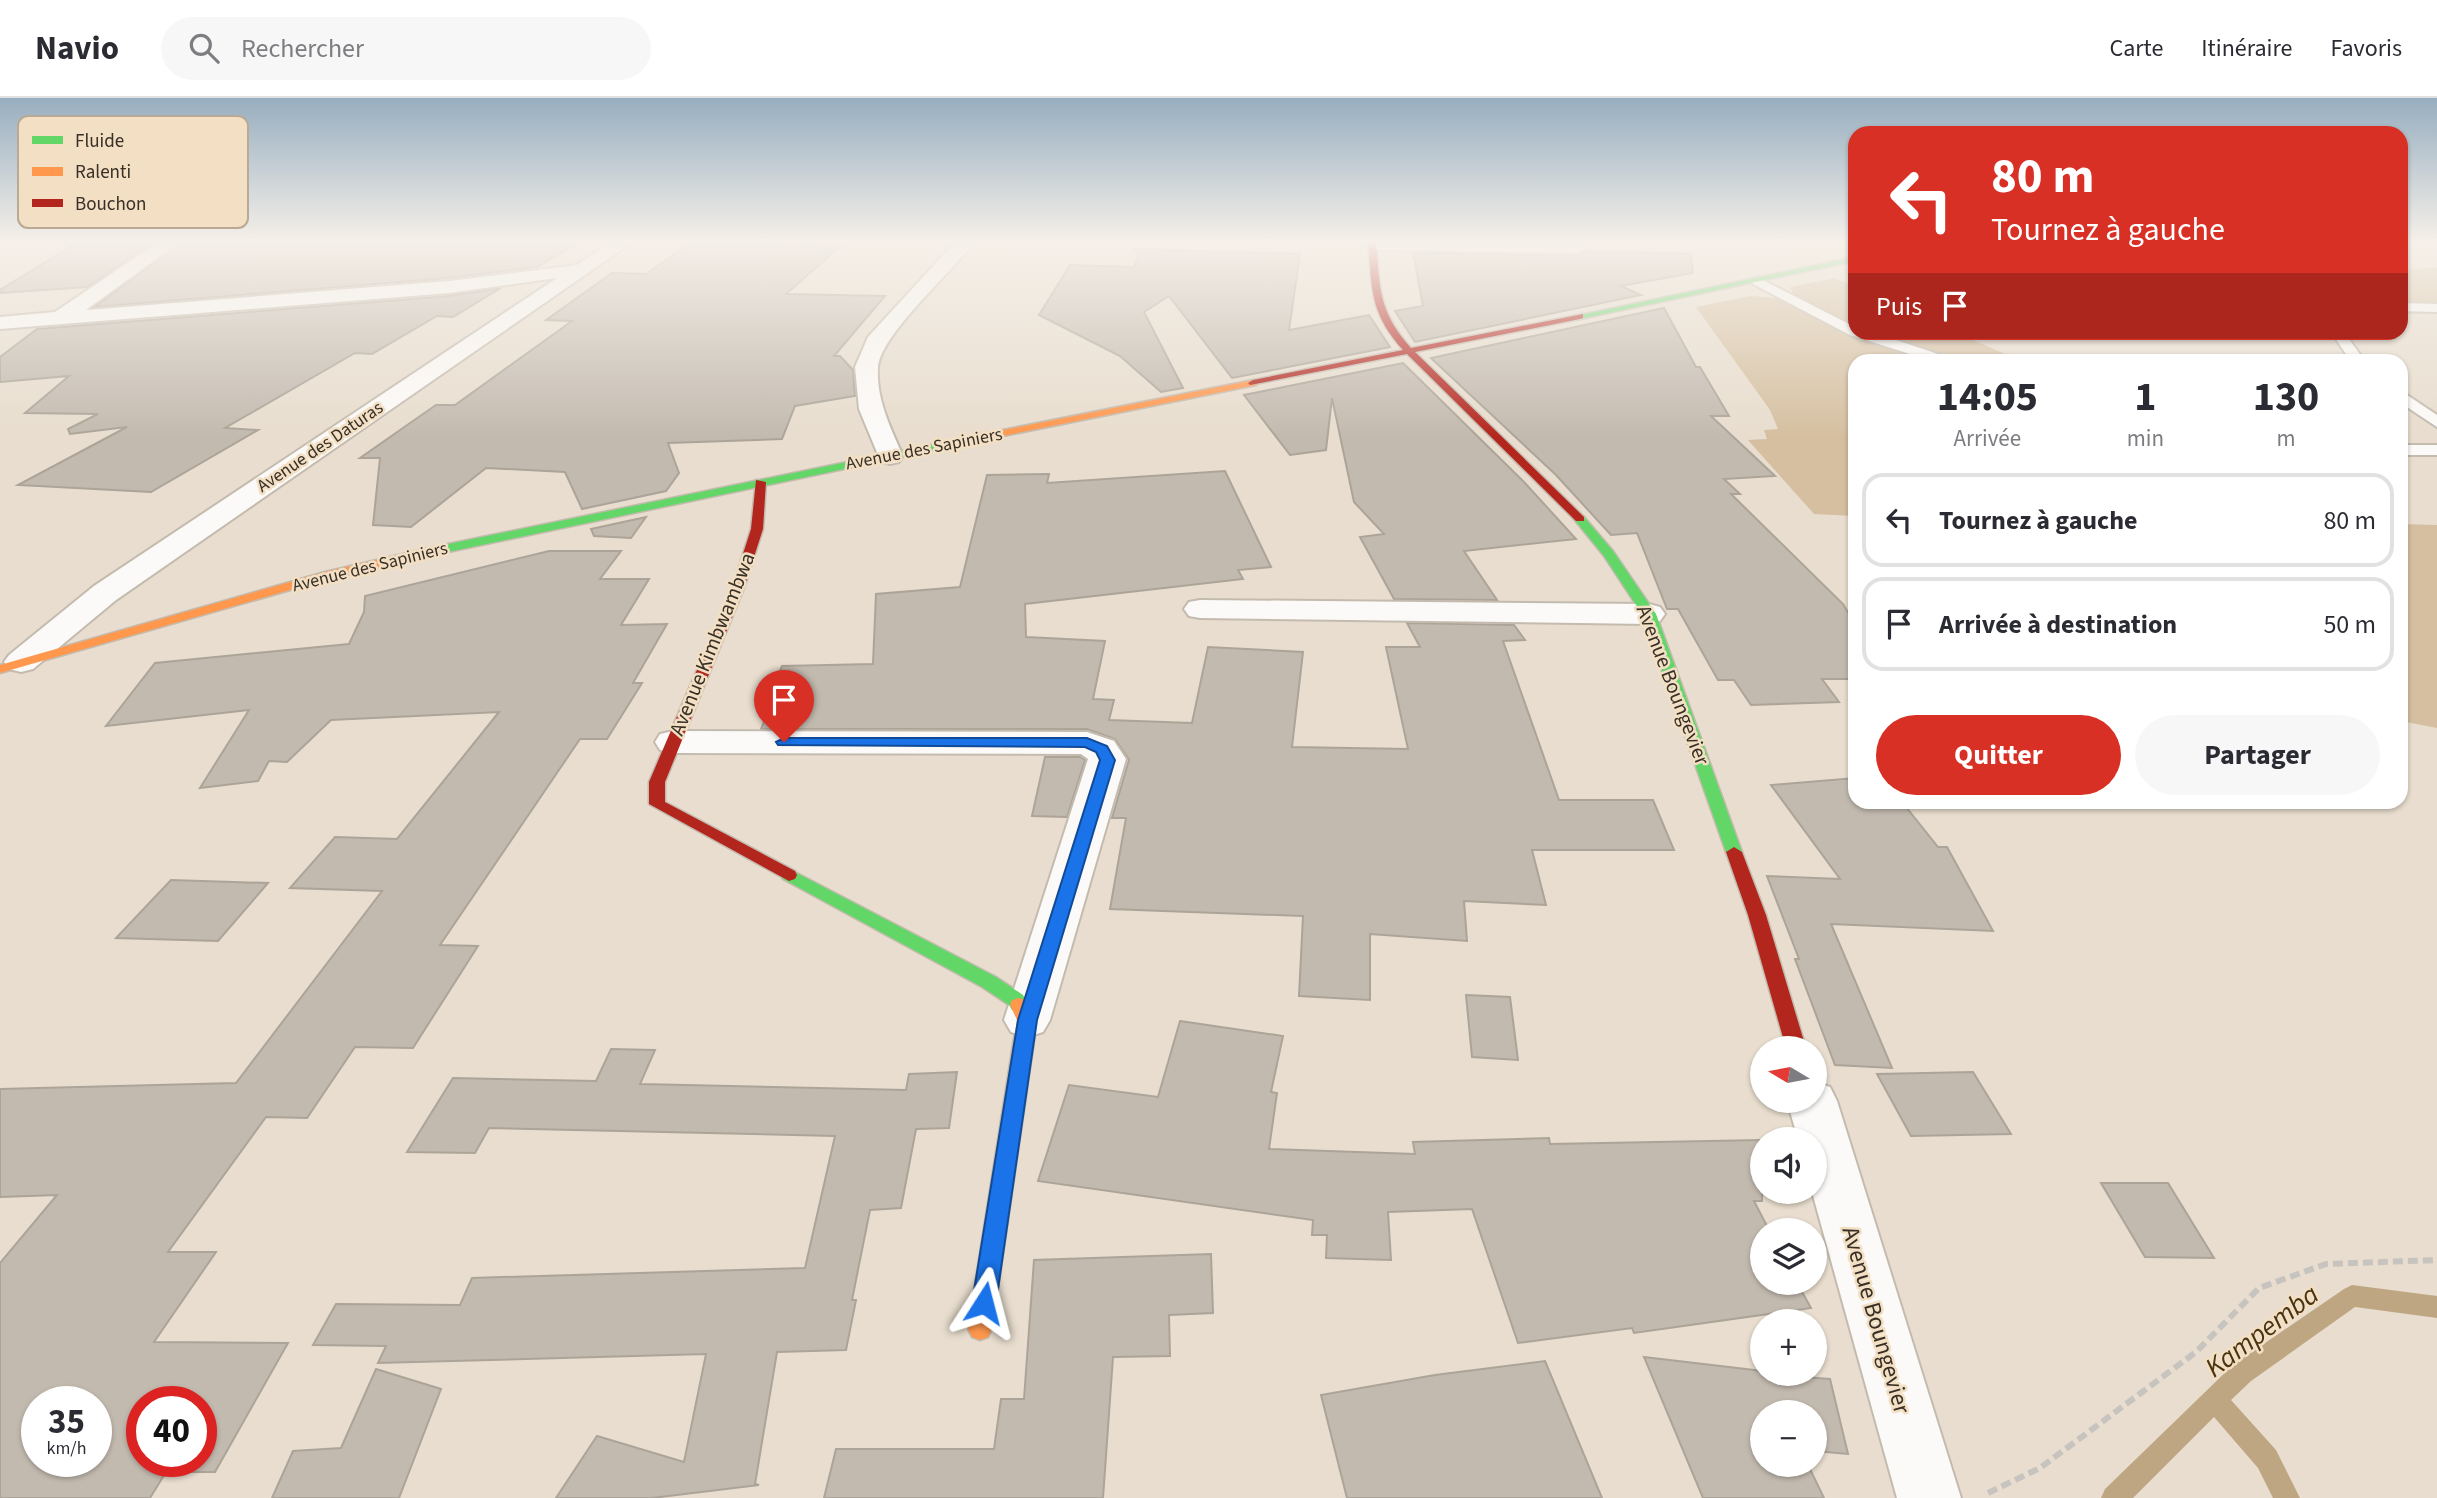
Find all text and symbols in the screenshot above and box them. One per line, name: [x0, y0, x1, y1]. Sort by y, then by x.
search box: [161, 17, 651, 80]
text: Navio: [35, 25, 119, 72]
icon: search: [185, 29, 223, 67]
text: Rechercher: [241, 30, 364, 67]
text: Carte: [2109, 31, 2163, 66]
text: Itinéraire: [2201, 31, 2292, 66]
text: Favoris: [2330, 31, 2402, 66]
legend: [18, 116, 248, 228]
text: Fluide: [75, 128, 124, 155]
text: 80 m: [1991, 142, 2095, 212]
icon: left: [1876, 154, 1967, 245]
text: Ralenti: [75, 159, 131, 186]
text: Bouchon: [75, 191, 147, 218]
text: Tournez à gauche: [1991, 207, 2225, 253]
icon: arrive: [1936, 287, 1974, 325]
text: Puis: [1876, 288, 1922, 325]
text: 14:05: [1937, 367, 2038, 427]
text: 1: [2134, 367, 2156, 427]
text: 130: [2253, 367, 2319, 427]
street label: Avenue des Daturas: [252, 395, 388, 499]
street label: Avenue des Sapiniers: [843, 422, 1005, 476]
text: Arrivée: [1954, 422, 2021, 455]
text: min: [2127, 422, 2164, 455]
text: m: [2276, 422, 2296, 455]
icon: left: [1880, 501, 1918, 539]
text: Tournez à gauche: [1939, 502, 2138, 539]
text: 80 m: [2323, 502, 2376, 539]
street label: Avenue des Sapiniers: [290, 536, 450, 598]
street label: Avenue Kimbwambwa: [662, 548, 762, 740]
street label: Avenue Boungevier: [1629, 601, 1718, 770]
icon: arrive: [1880, 605, 1918, 643]
text: Arrivée à destination: [1939, 606, 2177, 643]
text: 50 m: [2323, 606, 2376, 643]
pin: [754, 670, 814, 742]
icon: arrive: [765, 681, 803, 719]
button: Quitter: [1876, 715, 2121, 795]
button: Partager: [2135, 715, 2380, 795]
north arrow: [1750, 1036, 1827, 1113]
map controls: [1750, 1036, 1827, 1477]
button: sound: [1750, 1127, 1827, 1204]
button: layers: [1750, 1218, 1827, 1295]
street label: Avenue Boungevier: [1833, 1222, 1920, 1418]
position arrow: [947, 1266, 1021, 1340]
water label: Kampemba: [2197, 1275, 2327, 1387]
button: +: [1750, 1309, 1827, 1386]
speed limit sign: 40: [126, 1386, 217, 1477]
text: 35: [48, 1397, 85, 1447]
button: −: [1750, 1400, 1827, 1477]
text: km/h: [47, 1436, 86, 1461]

